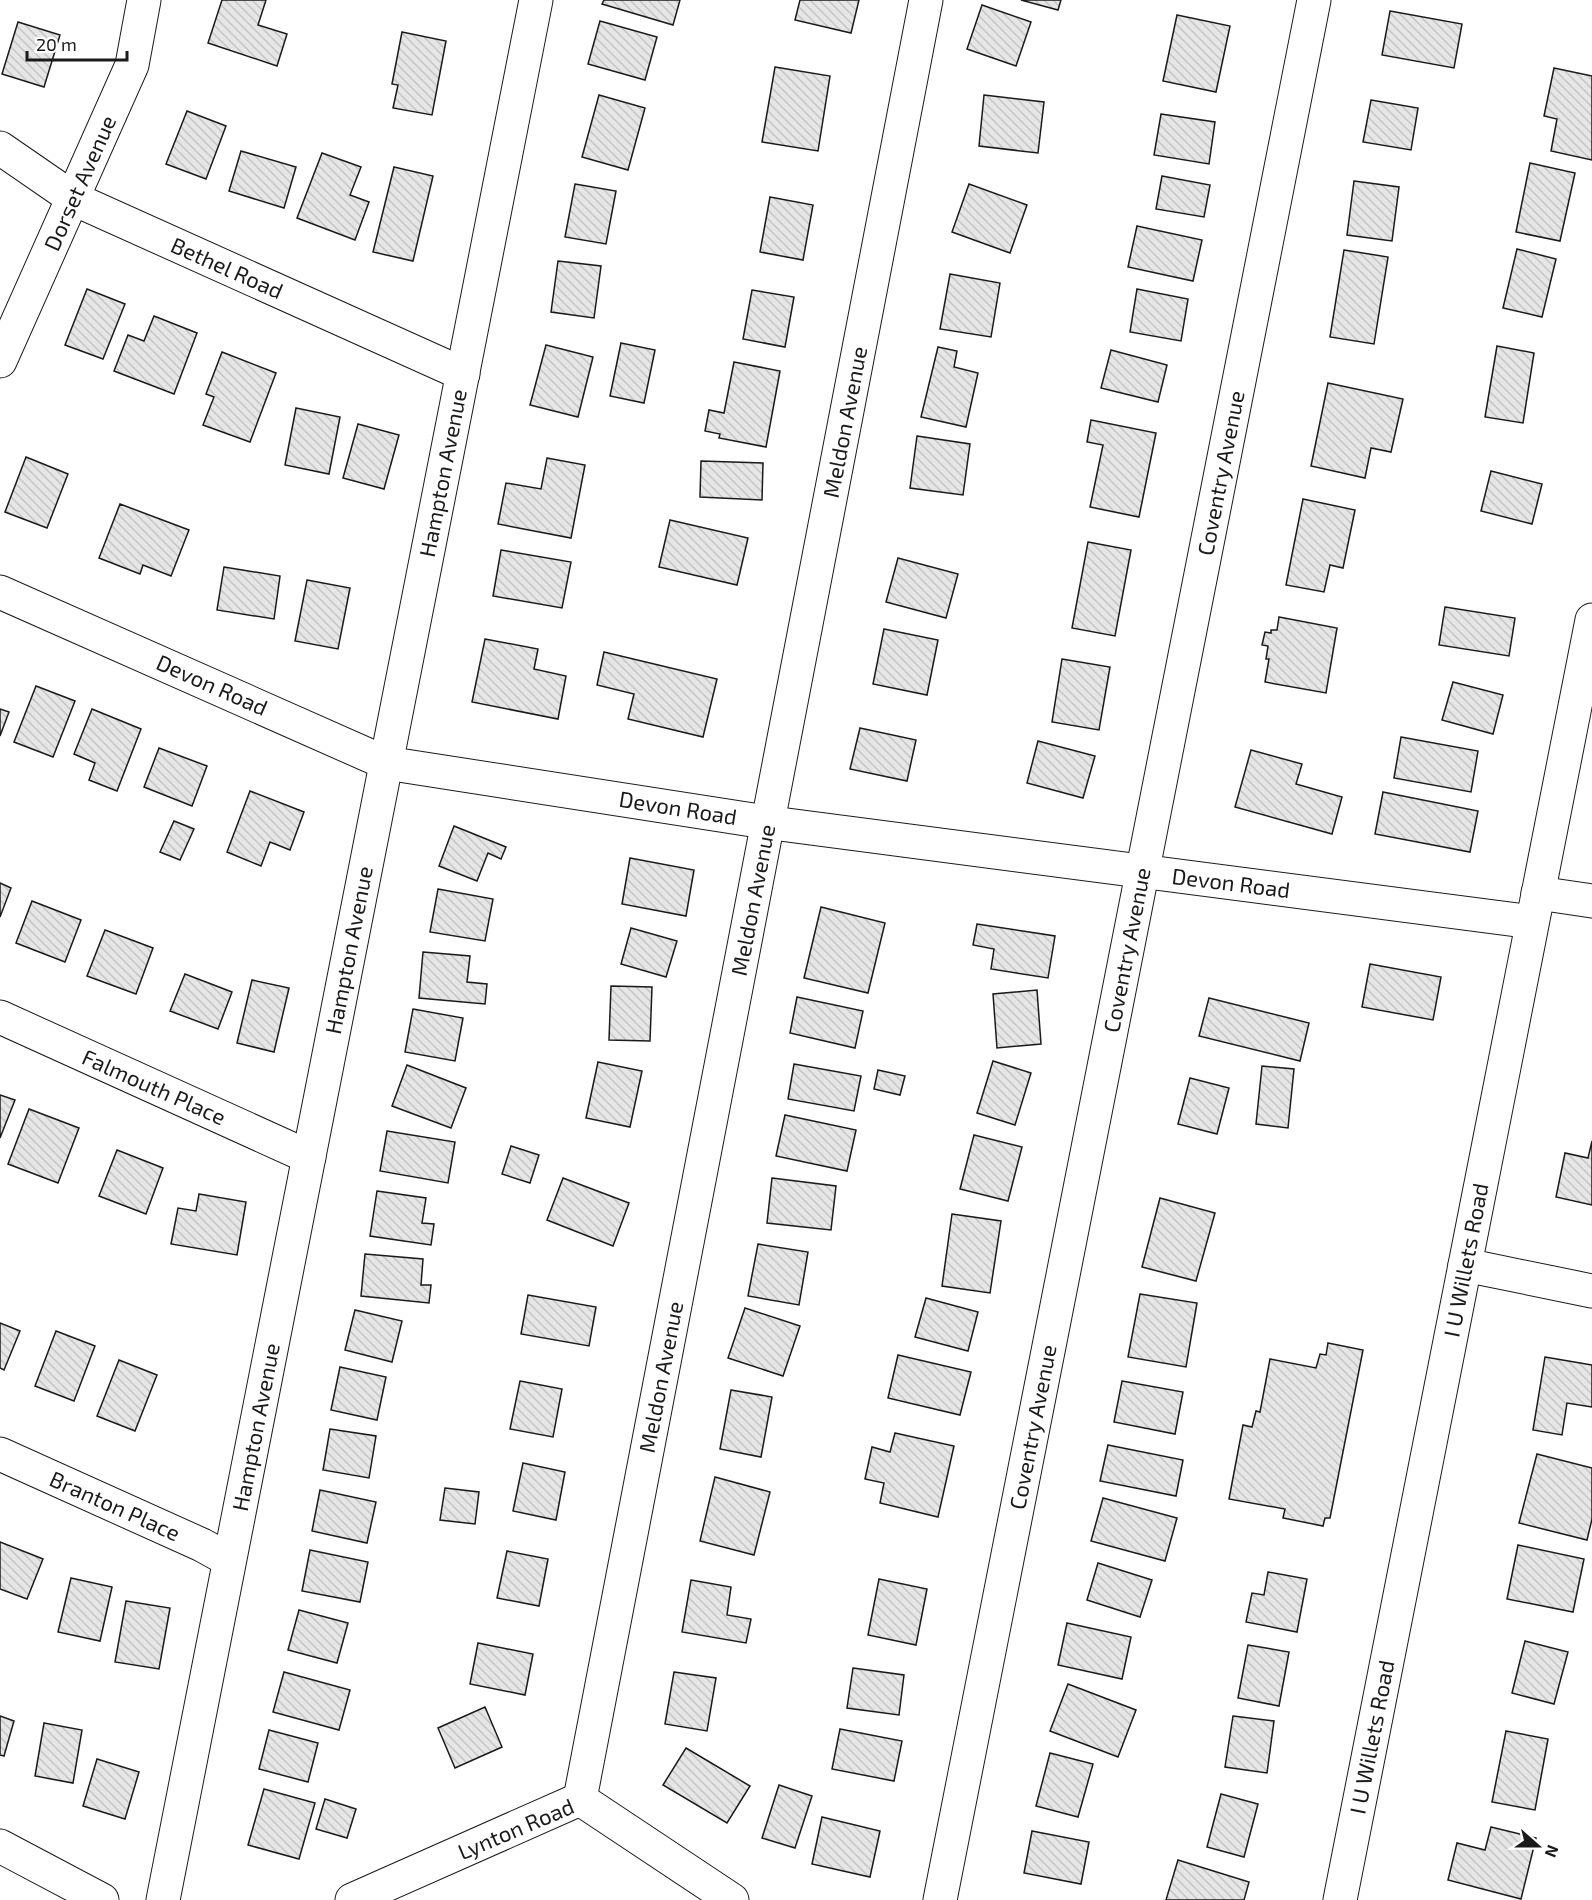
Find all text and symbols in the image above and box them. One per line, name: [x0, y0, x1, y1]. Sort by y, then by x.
scale bar: [27, 24, 128, 62]
text: 20 m: [36, 33, 77, 55]
street label: Dorset Avenue: [38, 111, 121, 254]
street label: Bethel Road: [167, 231, 288, 303]
street label: Meldon Avenue: [817, 344, 871, 500]
street label: Hampton Avenue: [413, 387, 471, 559]
street label: Coventry Avenue: [1191, 388, 1249, 558]
street label: Devon Road: [153, 648, 272, 720]
street label: Devon Road: [617, 785, 739, 829]
street label: Meldon Avenue: [725, 822, 779, 978]
street label: Devon Road: [1171, 862, 1292, 902]
street label: Hampton Avenue: [319, 864, 377, 1036]
street label: Coventry Avenue: [1097, 865, 1155, 1035]
street label: Falmouth Place: [79, 1043, 230, 1129]
street label: I U Willets Road: [1437, 1181, 1493, 1339]
street label: Meldon Avenue: [633, 1299, 687, 1455]
street label: Hampton Avenue: [226, 1341, 284, 1513]
street label: Coventry Avenue: [1003, 1342, 1061, 1512]
street label: Branton Place: [46, 1465, 185, 1545]
street label: I U Willets Road: [1343, 1658, 1399, 1816]
street label: Lynton Road: [454, 1792, 578, 1864]
north arrow: [1508, 1816, 1568, 1876]
text: N: [1542, 1843, 1563, 1860]

